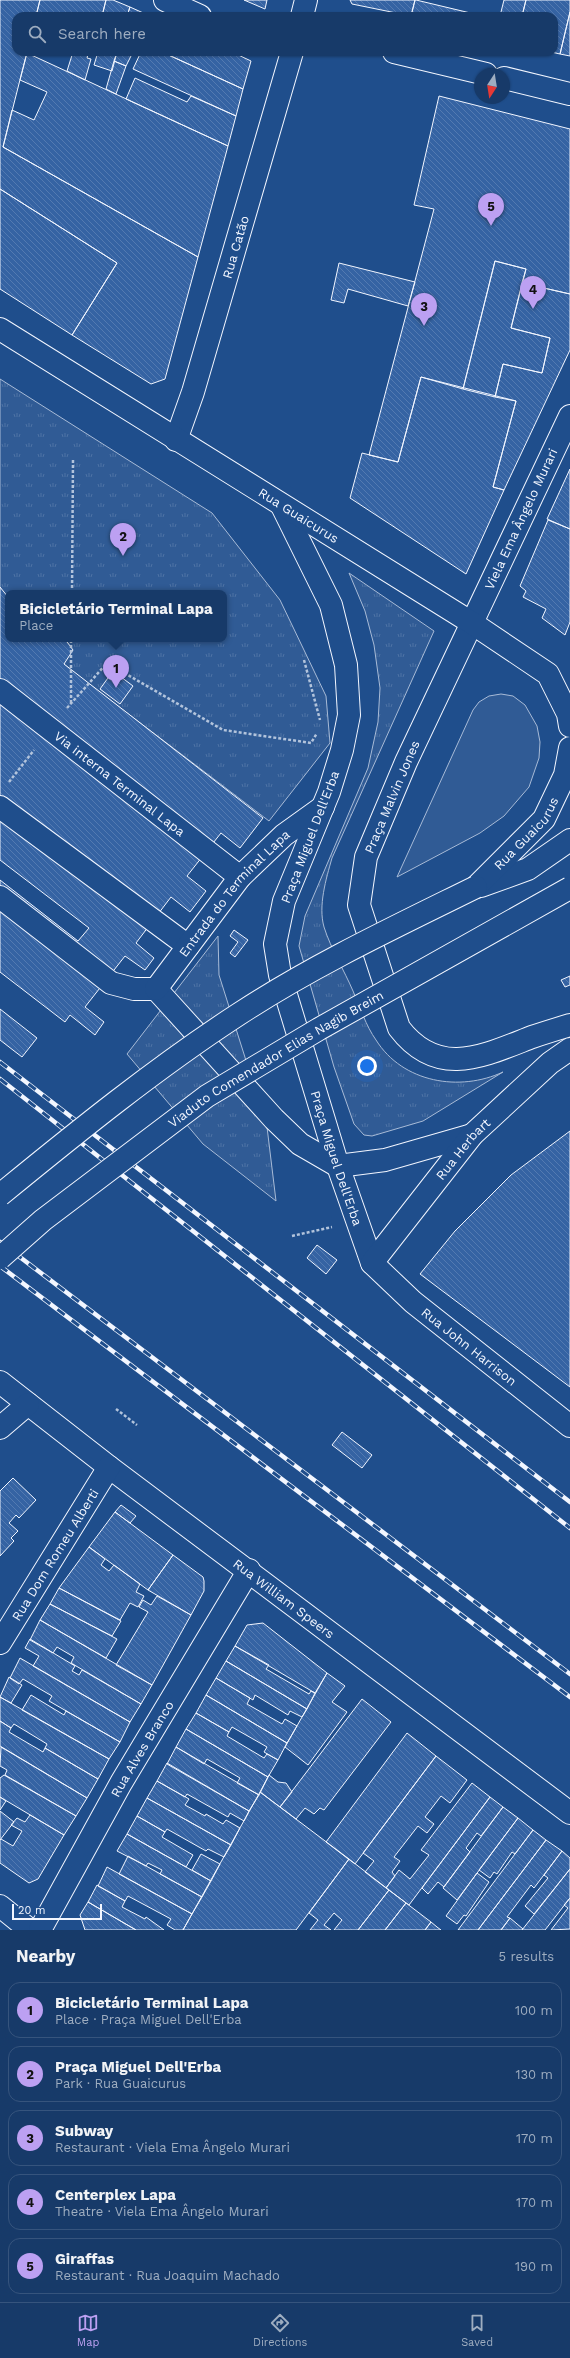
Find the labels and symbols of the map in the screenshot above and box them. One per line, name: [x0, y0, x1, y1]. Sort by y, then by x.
north arrow: [474, 68, 510, 104]
pin: 5: [478, 193, 504, 226]
street label: Rua Catão: [219, 214, 252, 280]
pin: 4: [520, 276, 546, 309]
pin: 3: [411, 293, 437, 326]
street label: Viela Ema Ângelo Murari: [481, 446, 560, 592]
street label: Rua Guaicurus: [256, 484, 342, 546]
pin: 2: [110, 523, 136, 556]
pin: 1: [103, 655, 129, 688]
street label: Via interna Terminal Lapa: [52, 728, 189, 839]
street label: Praça Malvin Jones: [361, 738, 423, 856]
street label: Praça Miguel Dell'Erba: [278, 768, 342, 905]
street label: Rua Guaicurus: [491, 794, 561, 872]
street label: Entrada do Terminal Lapa: [175, 826, 293, 960]
street label: Viaduto Comendador Elias Nagib Breim: [165, 987, 386, 1130]
your location: [357, 1056, 377, 1076]
street label: Praça Miguel Dell'Erba: [308, 1089, 366, 1228]
street label: Rua Herbart: [433, 1114, 493, 1183]
street label: Rua John Harrison: [419, 1304, 520, 1389]
street label: Rua Dom Romeu Alberti: [8, 1486, 101, 1623]
street label: Rua William Speers: [230, 1556, 338, 1641]
street label: Rua Alves Branco: [107, 1698, 176, 1799]
scale bar: [12, 1902, 102, 1921]

